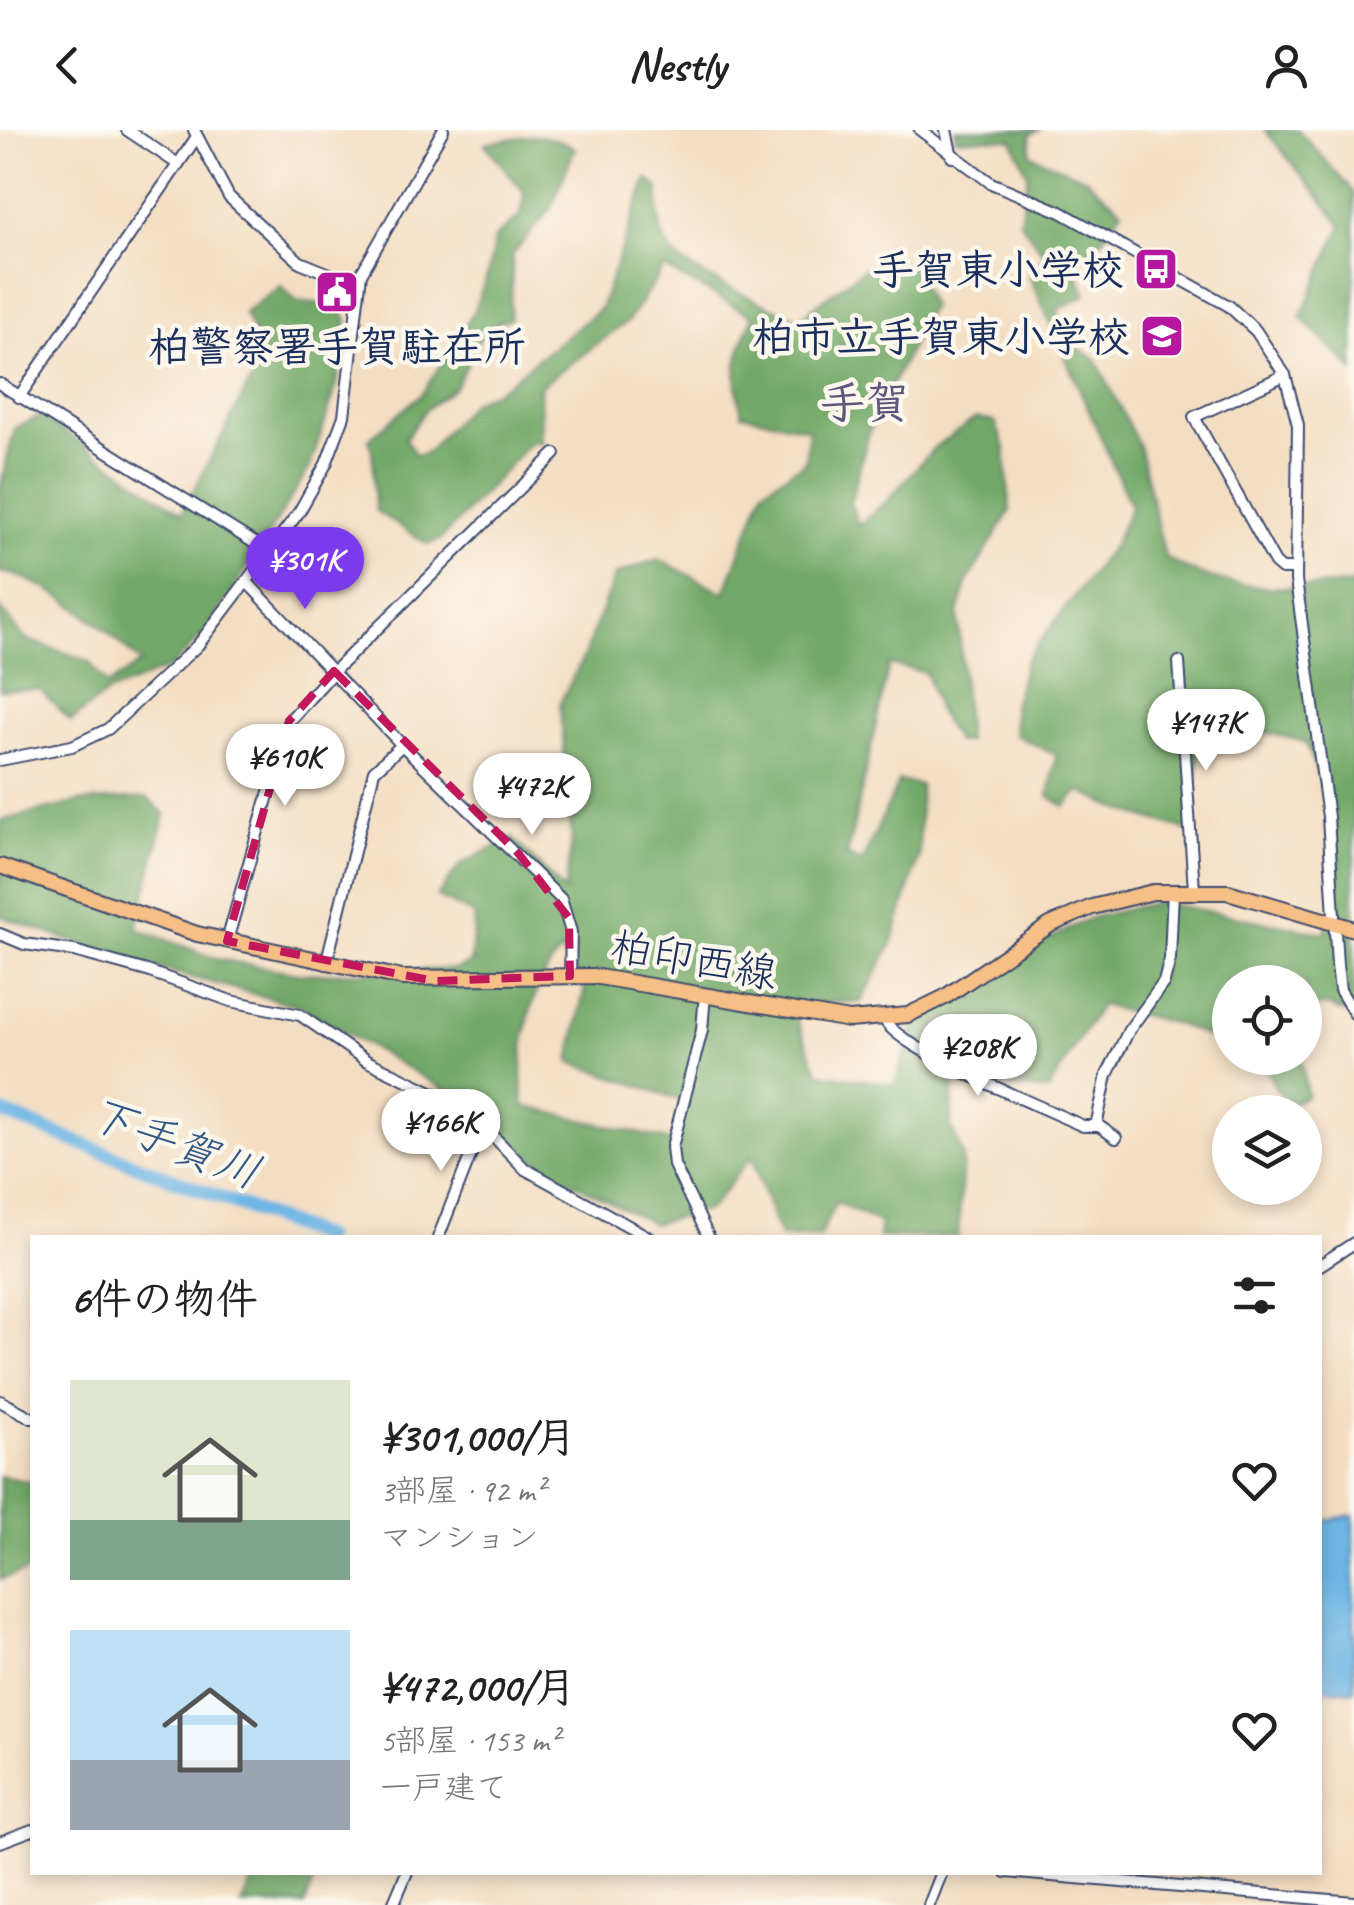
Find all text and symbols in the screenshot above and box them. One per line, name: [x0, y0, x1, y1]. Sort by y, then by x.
text: Nestly: [628, 37, 726, 94]
icon: back: [40, 38, 95, 93]
icon: person: [1259, 38, 1314, 93]
place label: 手賀東小学校: [872, 244, 1124, 297]
bus stop icon: 手賀東小学校: [1133, 246, 1179, 292]
public building icon: 柏警察署手賀駐在所: [314, 269, 360, 315]
place label: 柏市立手賀東小学校: [752, 311, 1130, 364]
school or university icon: 柏市立手賀東小学校: [1139, 313, 1185, 359]
place label: 柏警察署手賀駐在所: [148, 321, 526, 374]
district label: 手賀: [820, 375, 910, 432]
pin: ¥301K: [235, 527, 375, 612]
text: ¥301K: [268, 539, 342, 580]
pin: ¥147K: [1136, 689, 1276, 774]
text: ¥147K: [1169, 701, 1243, 742]
pin: ¥610K: [215, 724, 355, 809]
text: ¥610K: [248, 736, 322, 777]
pin: ¥472K: [462, 753, 602, 838]
text: ¥472K: [495, 765, 569, 806]
street label: 柏印西線: [606, 920, 781, 1001]
map controls: [1212, 965, 1322, 1205]
button: locate: [1212, 965, 1322, 1075]
pin: ¥208K: [908, 1014, 1048, 1099]
text: ¥208K: [941, 1026, 1015, 1067]
water label: 下手賀川: [80, 1085, 269, 1202]
pin: ¥166K: [371, 1089, 511, 1174]
button: layers: [1212, 1095, 1322, 1205]
text: ¥166K: [403, 1101, 479, 1142]
icon: filters: [1227, 1268, 1282, 1323]
text: 6件の物件: [70, 1273, 258, 1326]
text: ¥301,000/月: [380, 1411, 576, 1464]
icon: home: [150, 1420, 270, 1540]
icon: heart: [1227, 1453, 1282, 1508]
text: 3部屋 · 92 m²: [380, 1470, 545, 1511]
text: マンション: [380, 1517, 539, 1558]
text: ¥472,000/月: [380, 1661, 576, 1714]
icon: home: [150, 1670, 270, 1790]
icon: heart: [1227, 1703, 1282, 1758]
text: 5部屋 · 153 m²: [380, 1720, 559, 1761]
text: 一戸建て: [380, 1767, 508, 1808]

